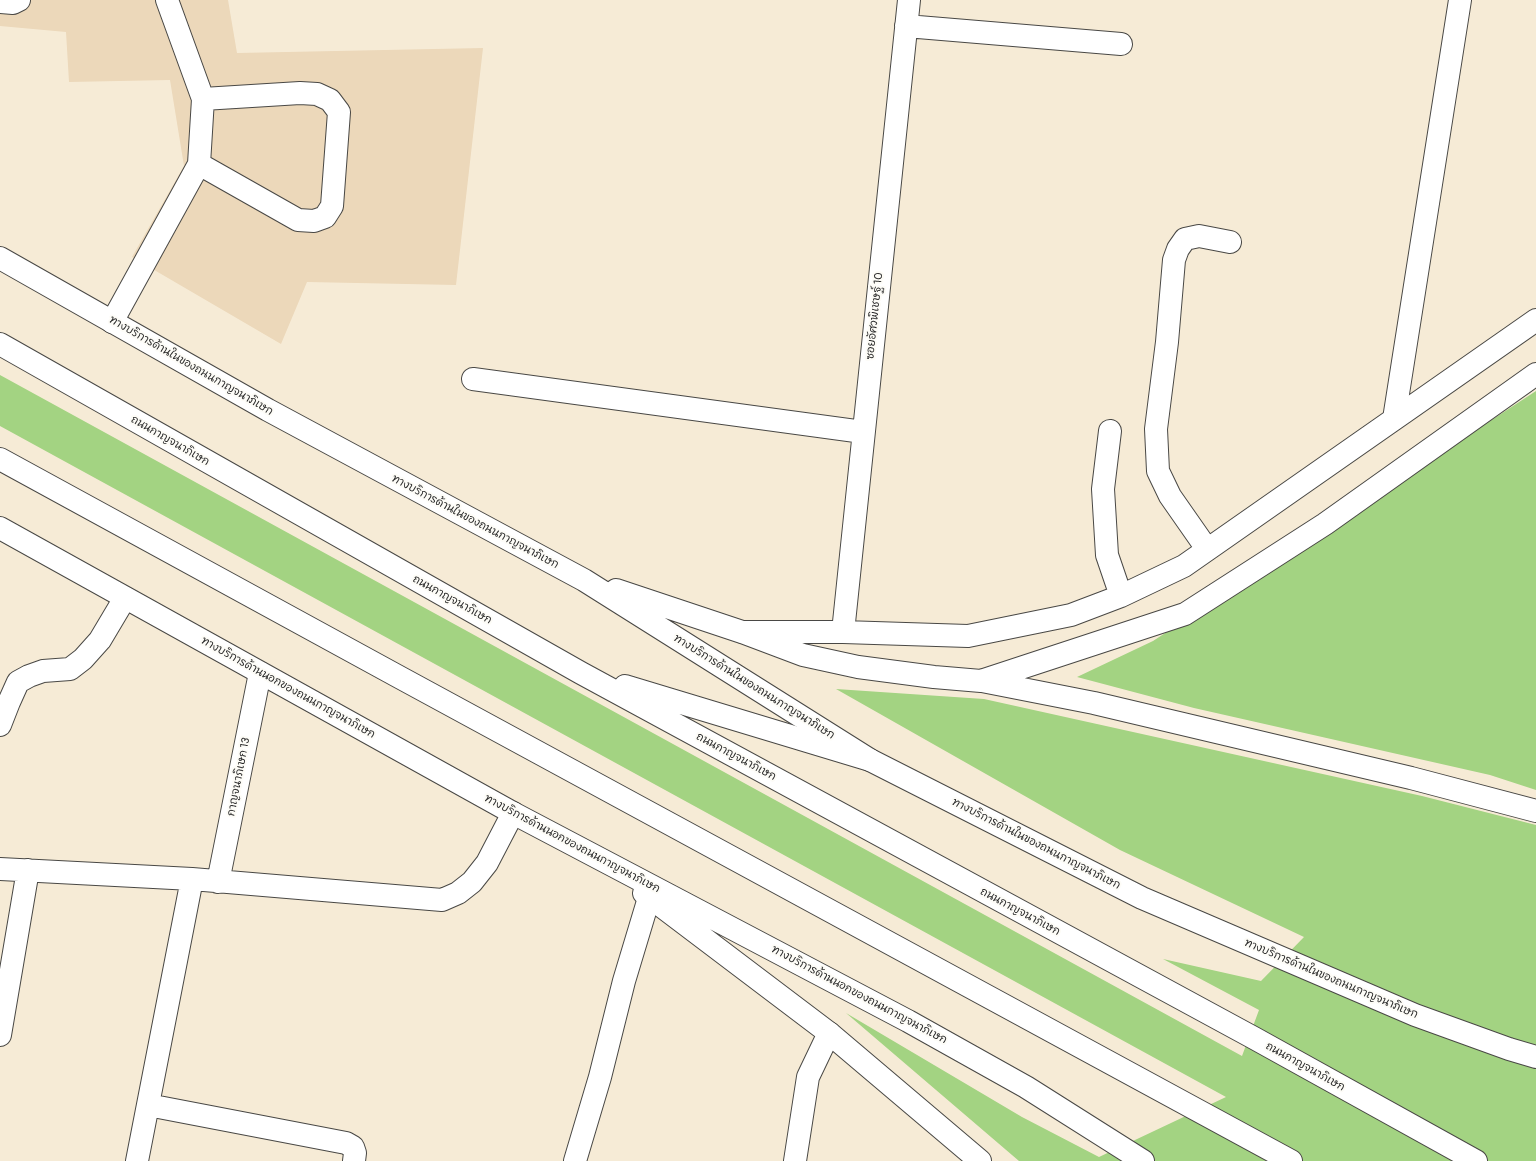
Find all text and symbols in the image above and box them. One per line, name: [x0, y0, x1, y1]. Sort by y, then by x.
street label: ซอยอัศวพิเชษฐ์ 10: [864, 272, 886, 360]
street label: ทางบริการด้านในของถนนกาญจนาภิเษก: [107, 313, 275, 419]
street label: ถนนกาญจนาภิเษก: [128, 413, 212, 469]
street label: ทางบริการด้านในของถนนกาญจนาภิเษก: [389, 472, 561, 572]
street label: ถนนกาญจนาภิเษก: [410, 573, 494, 627]
street label: ทางบริการด้านในของถนนกาญจนาภิเษก: [671, 632, 837, 742]
street label: ทางบริการด้านนอกของถนนกาญจนาภิเษก: [199, 634, 377, 742]
street label: ถนนกาญจนาภิเษก: [694, 730, 778, 784]
street label: กาญจนาภิเษก 13: [225, 736, 253, 818]
street label: ทางบริการด้านนอกของถนนกาญจนาภิเษก: [482, 792, 662, 896]
street label: ทางบริการด้านในของถนนกาญจนาภิเษก: [950, 796, 1122, 892]
street label: ถนนกาญจนาภิเษก: [978, 885, 1062, 939]
street label: ทางบริการด้านในของถนนกาญจนาภิเษก: [1242, 936, 1420, 1022]
street label: ทางบริการด้านนอกของถนนกาญจนาภิเษก: [769, 943, 949, 1047]
street label: ถนนกาญจนาภิเษก: [1263, 1040, 1347, 1094]

